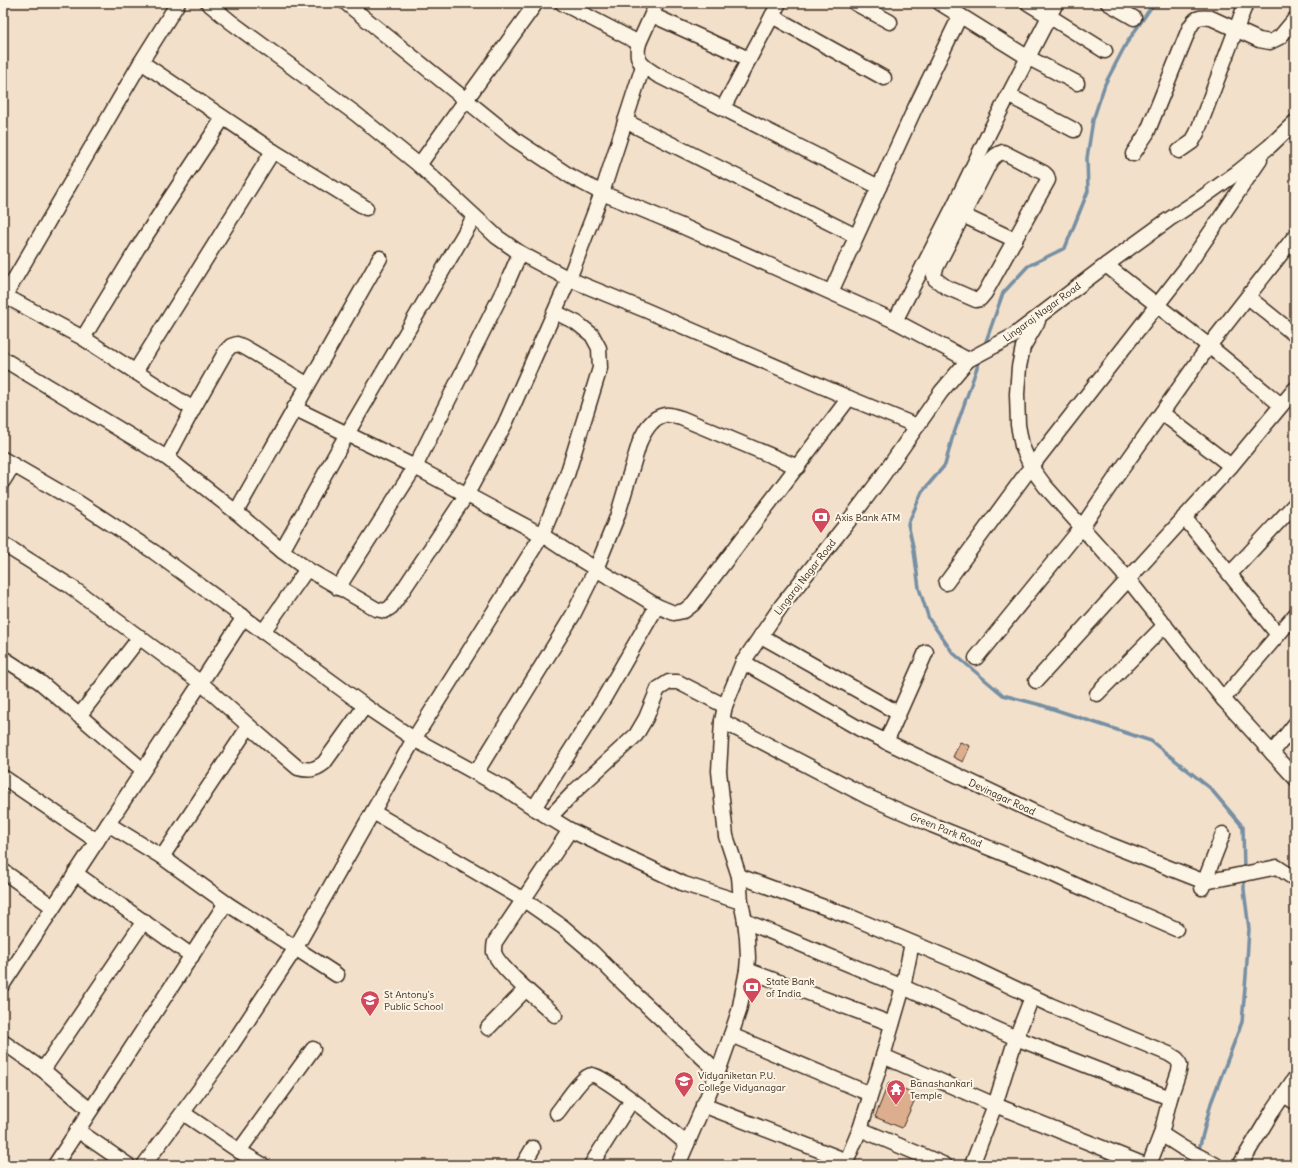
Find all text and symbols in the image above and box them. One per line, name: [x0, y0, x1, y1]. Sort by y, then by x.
street label: Lingaraj Nagar Road: [1001, 279, 1083, 345]
bank icon: Axis Bank ATM: [810, 506, 832, 534]
place label: Axis Bank ATM: [835, 511, 900, 524]
street label: Lingaraj Nagar Road: [771, 536, 839, 618]
street label: Devinagar Road: [967, 776, 1038, 818]
street label: Green Park Road: [908, 810, 984, 850]
place label: State Bank of India: [766, 975, 815, 1000]
bank icon: State Bank of India: [741, 976, 763, 1004]
place label: St Antony's Public School: [384, 988, 443, 1013]
school or university icon: St Antony's Public School: [359, 989, 381, 1017]
place label: Vidyaniketan P.U. College Vidyanagar: [698, 1069, 786, 1094]
school or university icon: Vidyaniketan P.U. College Vidyanagar: [673, 1070, 695, 1098]
place label: Banashankari Temple: [910, 1077, 973, 1102]
temple icon: Banashankari Temple: [885, 1078, 907, 1106]

